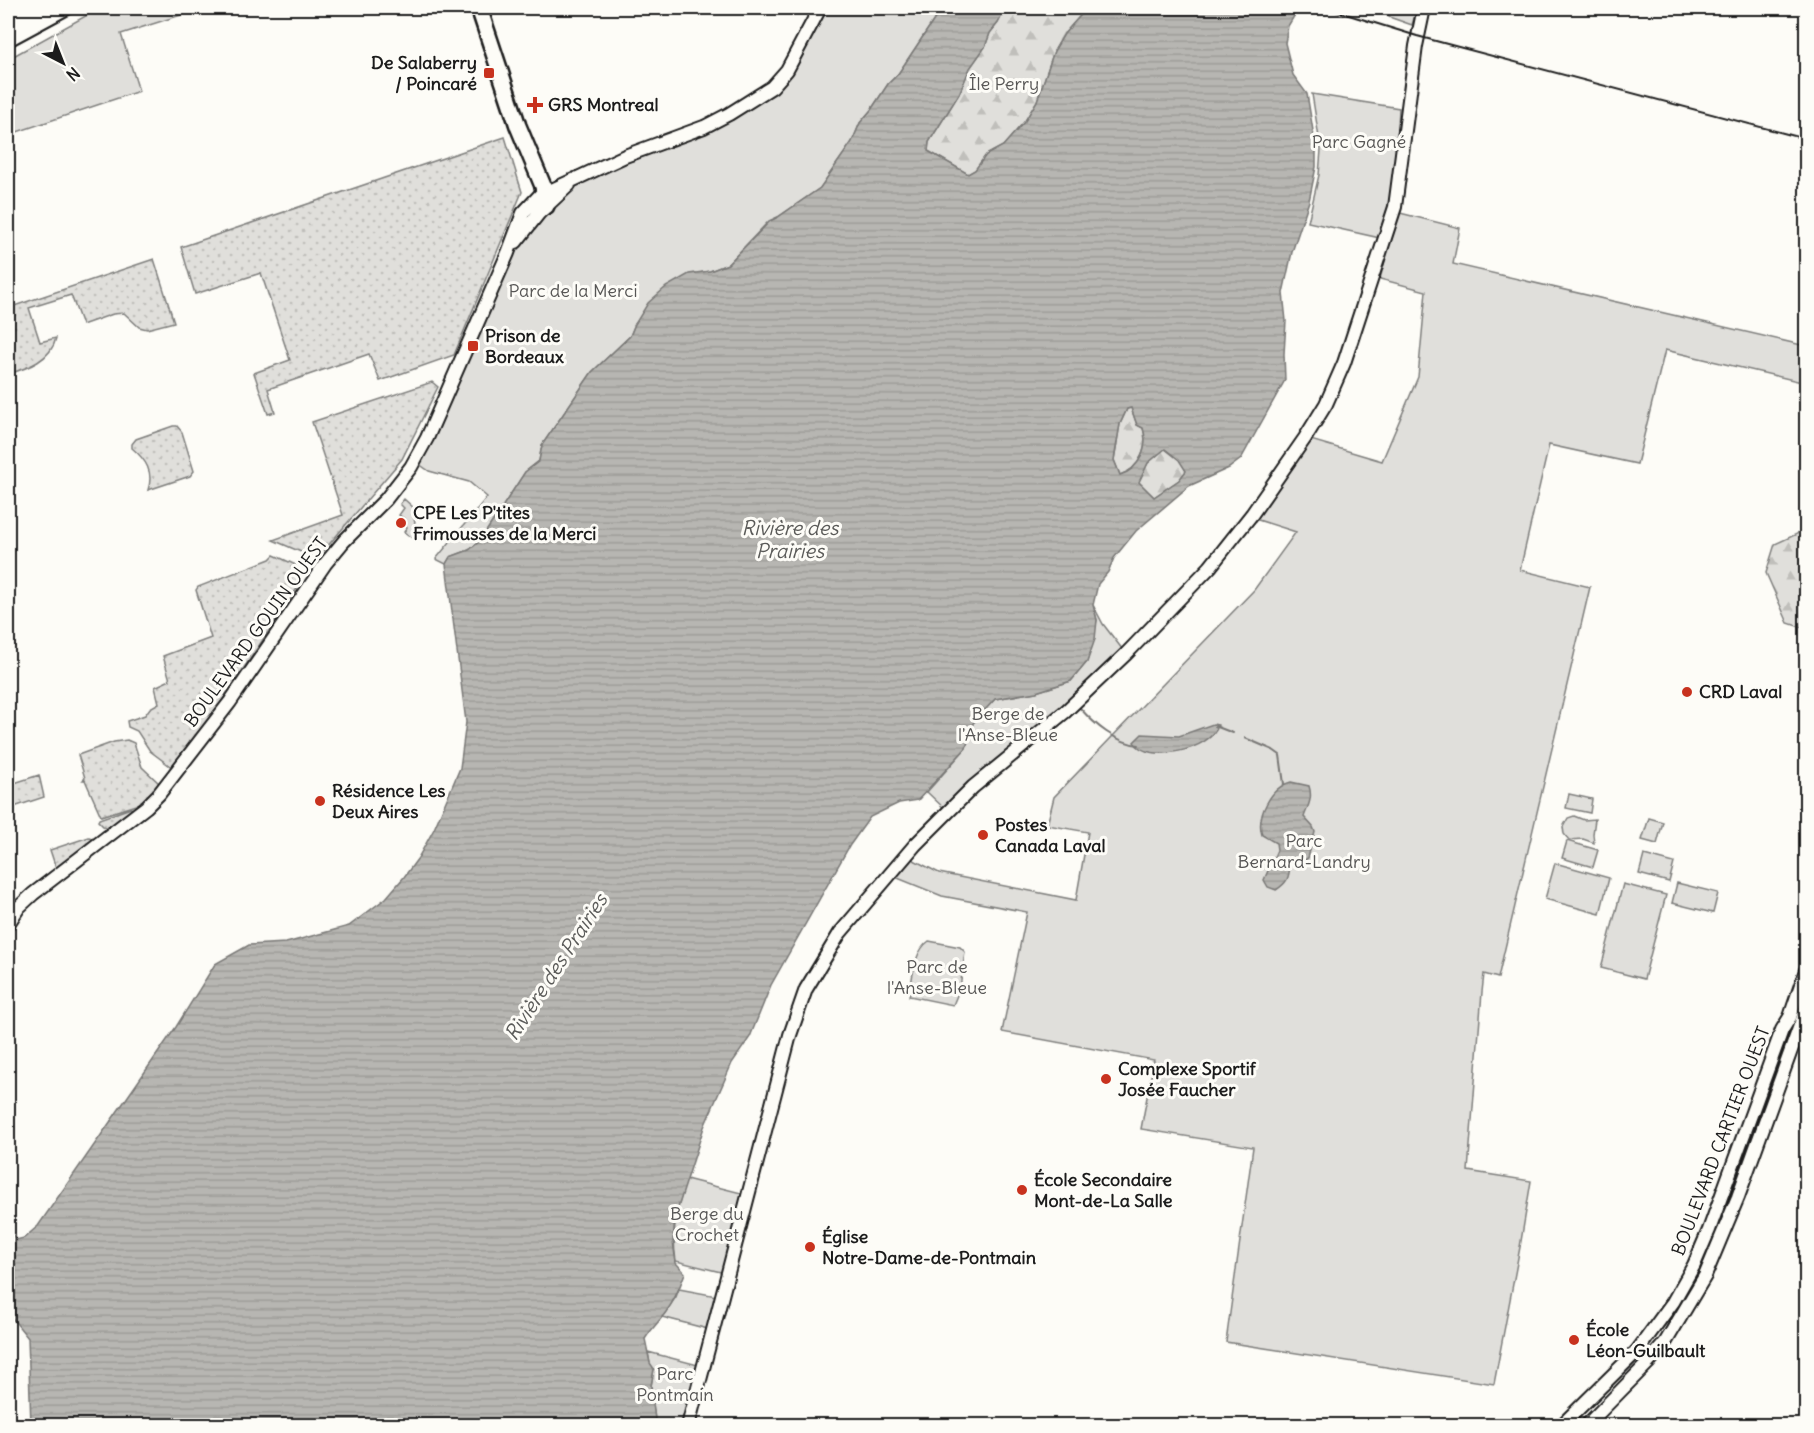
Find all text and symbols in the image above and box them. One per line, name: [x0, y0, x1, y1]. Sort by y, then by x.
north arrow: [33, 33, 93, 93]
place label: De Salaberry / Poincaré: [371, 51, 477, 95]
text: N: [62, 63, 84, 85]
marker: De Salaberry / Poincaré: [482, 66, 496, 80]
park label: Île Perry: [969, 72, 1039, 95]
place label: GRS Montreal: [548, 93, 658, 116]
marker: GRS Montreal: [526, 96, 544, 114]
park label: Parc Gagné: [1312, 130, 1406, 153]
park label: Parc de la Merci: [509, 279, 637, 302]
place label: Prison de Bordeaux: [485, 324, 564, 368]
marker: Prison de Bordeaux: [466, 339, 480, 353]
place label: CPE Les P'tites Frimousses de la Merci: [413, 501, 596, 545]
water label: Rivière des Prairies: [742, 515, 840, 563]
marker: CPE Les P'tites Frimousses de la Merci: [394, 516, 408, 530]
street label: BOULEVARD GOUIN OUEST: [179, 532, 332, 731]
place label: CRD Laval: [1699, 680, 1782, 703]
marker: CRD Laval: [1680, 685, 1694, 699]
park label: Berge de l'Anse-Bleue: [958, 702, 1058, 746]
place label: Résidence Les Deux Aires: [332, 779, 446, 823]
marker: Résidence Les Deux Aires: [313, 794, 327, 808]
place label: Postes Canada Laval: [995, 813, 1106, 857]
marker: Postes Canada Laval: [976, 828, 990, 842]
park label: Parc Bernard-Landry: [1237, 829, 1371, 873]
water label: Rivière des Prairies: [499, 887, 613, 1045]
park label: Parc de l'Anse-Bleue: [887, 955, 987, 999]
street label: BOULEVARD CARTIER OUEST: [1666, 1023, 1775, 1259]
place label: Complexe Sportif Josée Faucher: [1118, 1057, 1257, 1101]
marker: Complexe Sportif Josée Faucher: [1099, 1072, 1113, 1086]
place label: École Secondaire Mont-de-La Salle: [1034, 1168, 1173, 1212]
marker: École Secondaire Mont-de-La Salle: [1015, 1183, 1029, 1197]
park label: Berge du Crochet: [670, 1202, 744, 1246]
place label: Église Notre-Dame-de-Pontmain: [822, 1225, 1037, 1269]
marker: Église Notre-Dame-de-Pontmain: [803, 1240, 817, 1254]
place label: École Léon-Guilbault: [1586, 1318, 1706, 1362]
marker: École Léon-Guilbault: [1567, 1333, 1581, 1347]
park label: Parc Pontmain: [636, 1362, 714, 1406]

